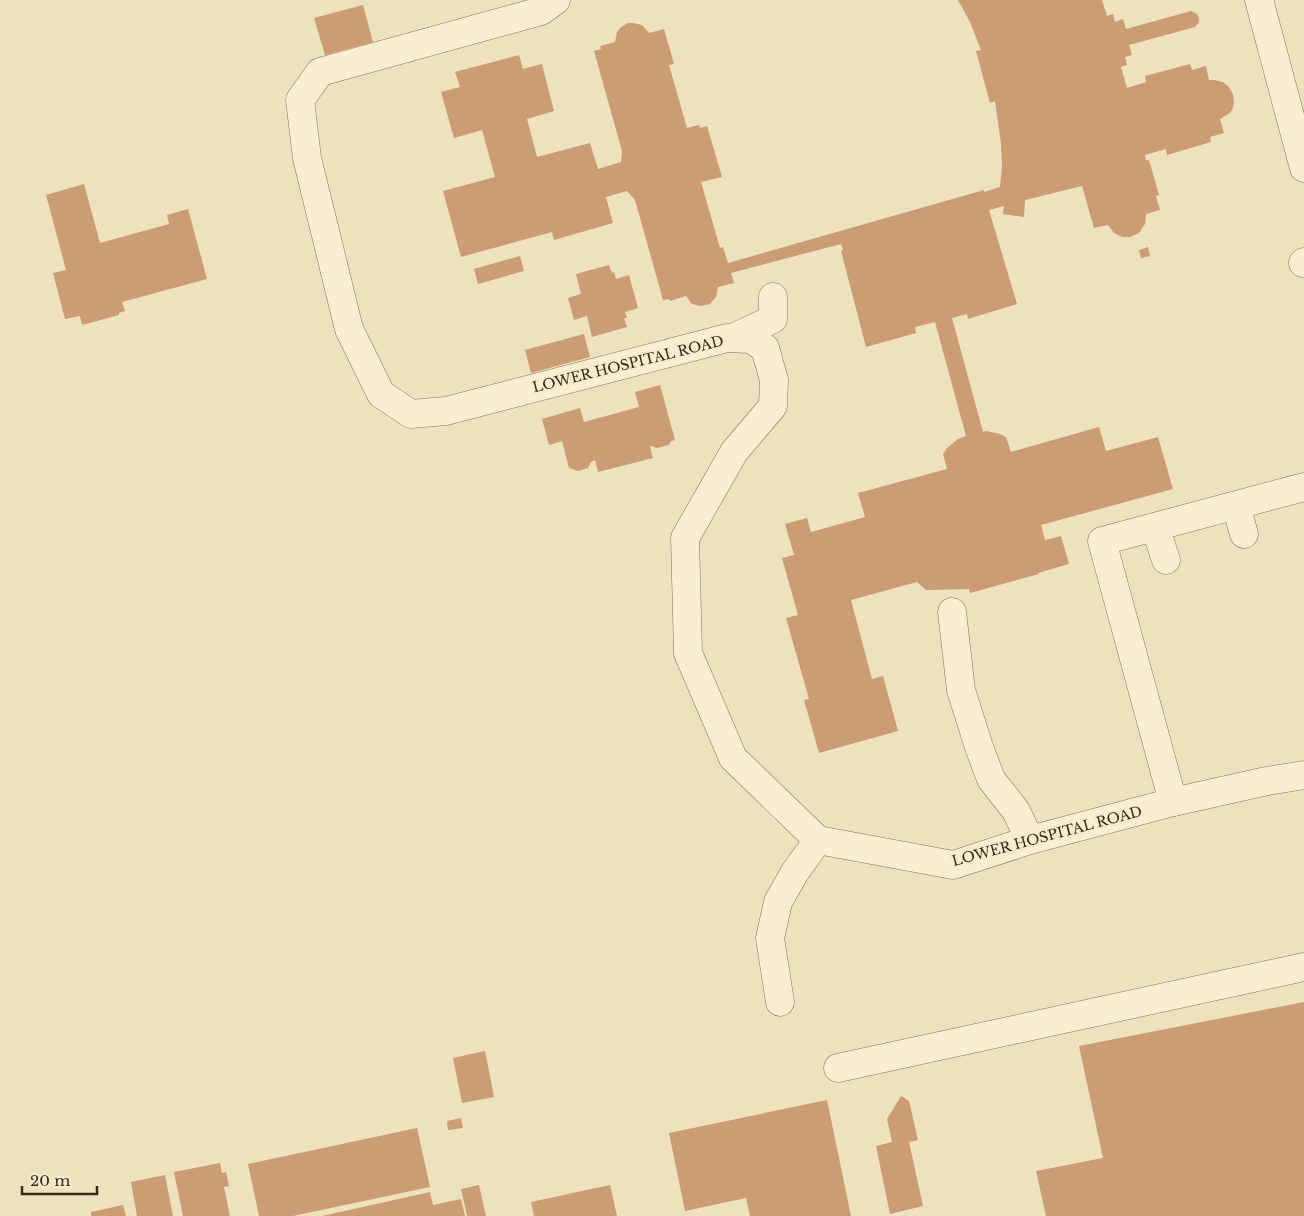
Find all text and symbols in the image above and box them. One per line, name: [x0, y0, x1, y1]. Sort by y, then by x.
street label: LOWER HOSPITAL ROAD: [531, 332, 725, 396]
street label: LOWER HOSPITAL ROAD: [950, 802, 1144, 870]
scale bar: [22, 1164, 98, 1196]
text: 20 m: [30, 1171, 70, 1190]

